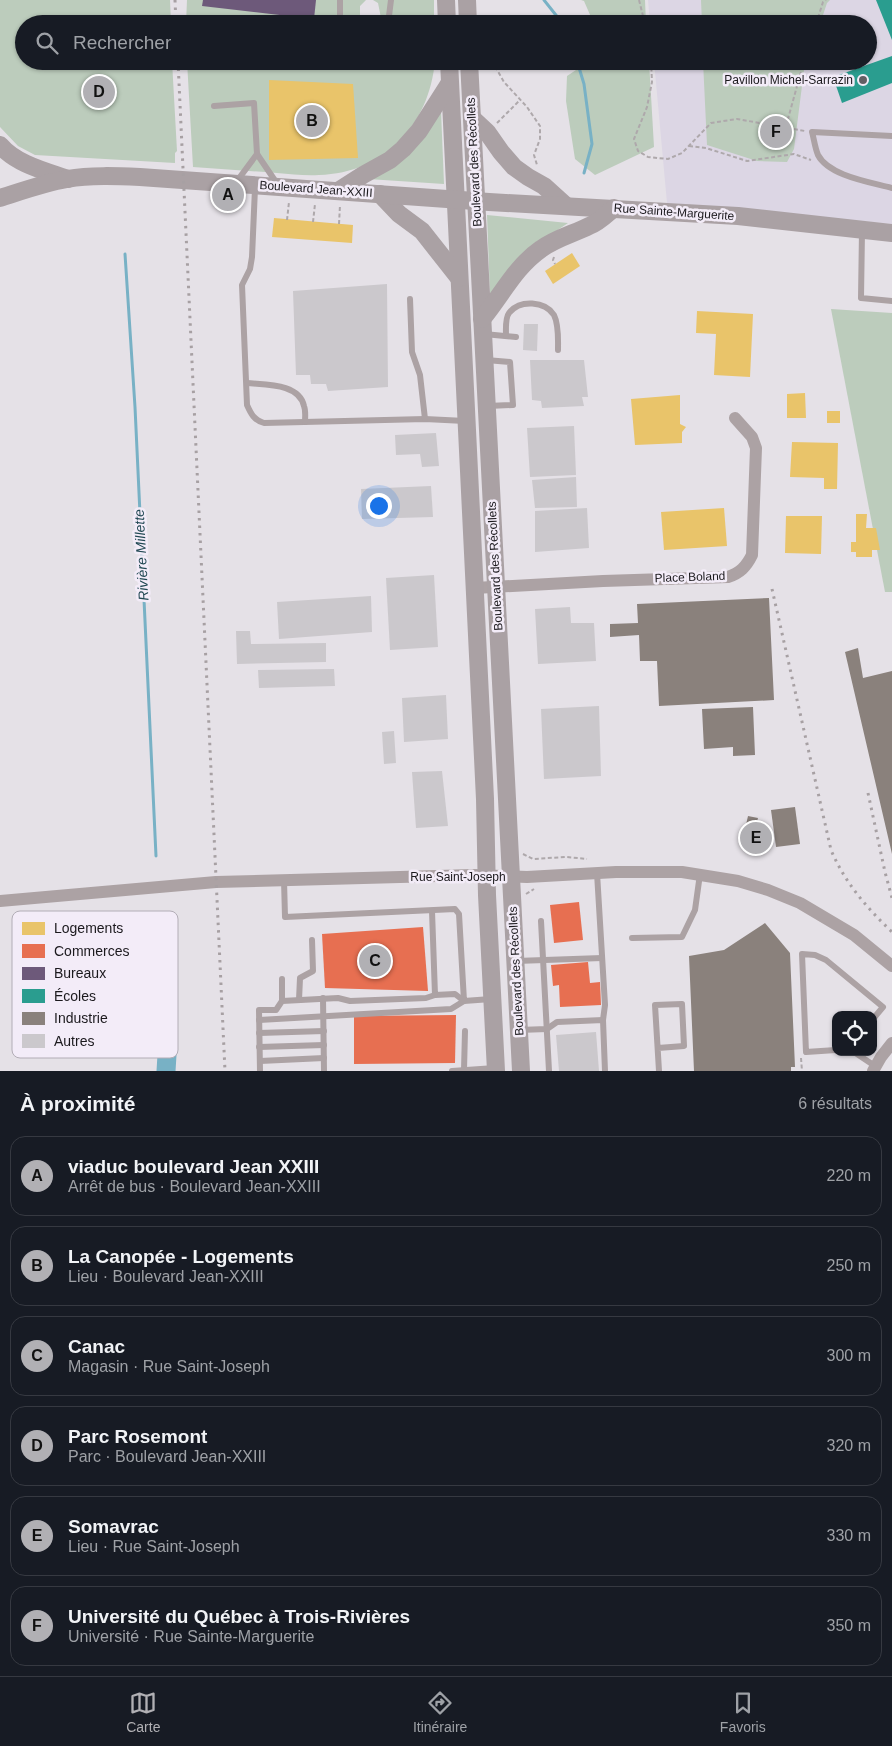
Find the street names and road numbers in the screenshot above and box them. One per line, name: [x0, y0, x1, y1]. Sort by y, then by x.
street label: Boulevard des Récollets: [464, 97, 484, 227]
street label: Boulevard Jean-XXIII: [259, 178, 373, 200]
street label: Rue Sainte-Marguerite: [613, 201, 735, 223]
street label: Boulevard des Récollets: [485, 501, 505, 631]
street label: Place Boland: [654, 569, 726, 585]
street label: Rue Saint-Joseph: [410, 870, 506, 884]
street label: Boulevard des Récollets: [506, 906, 526, 1036]

